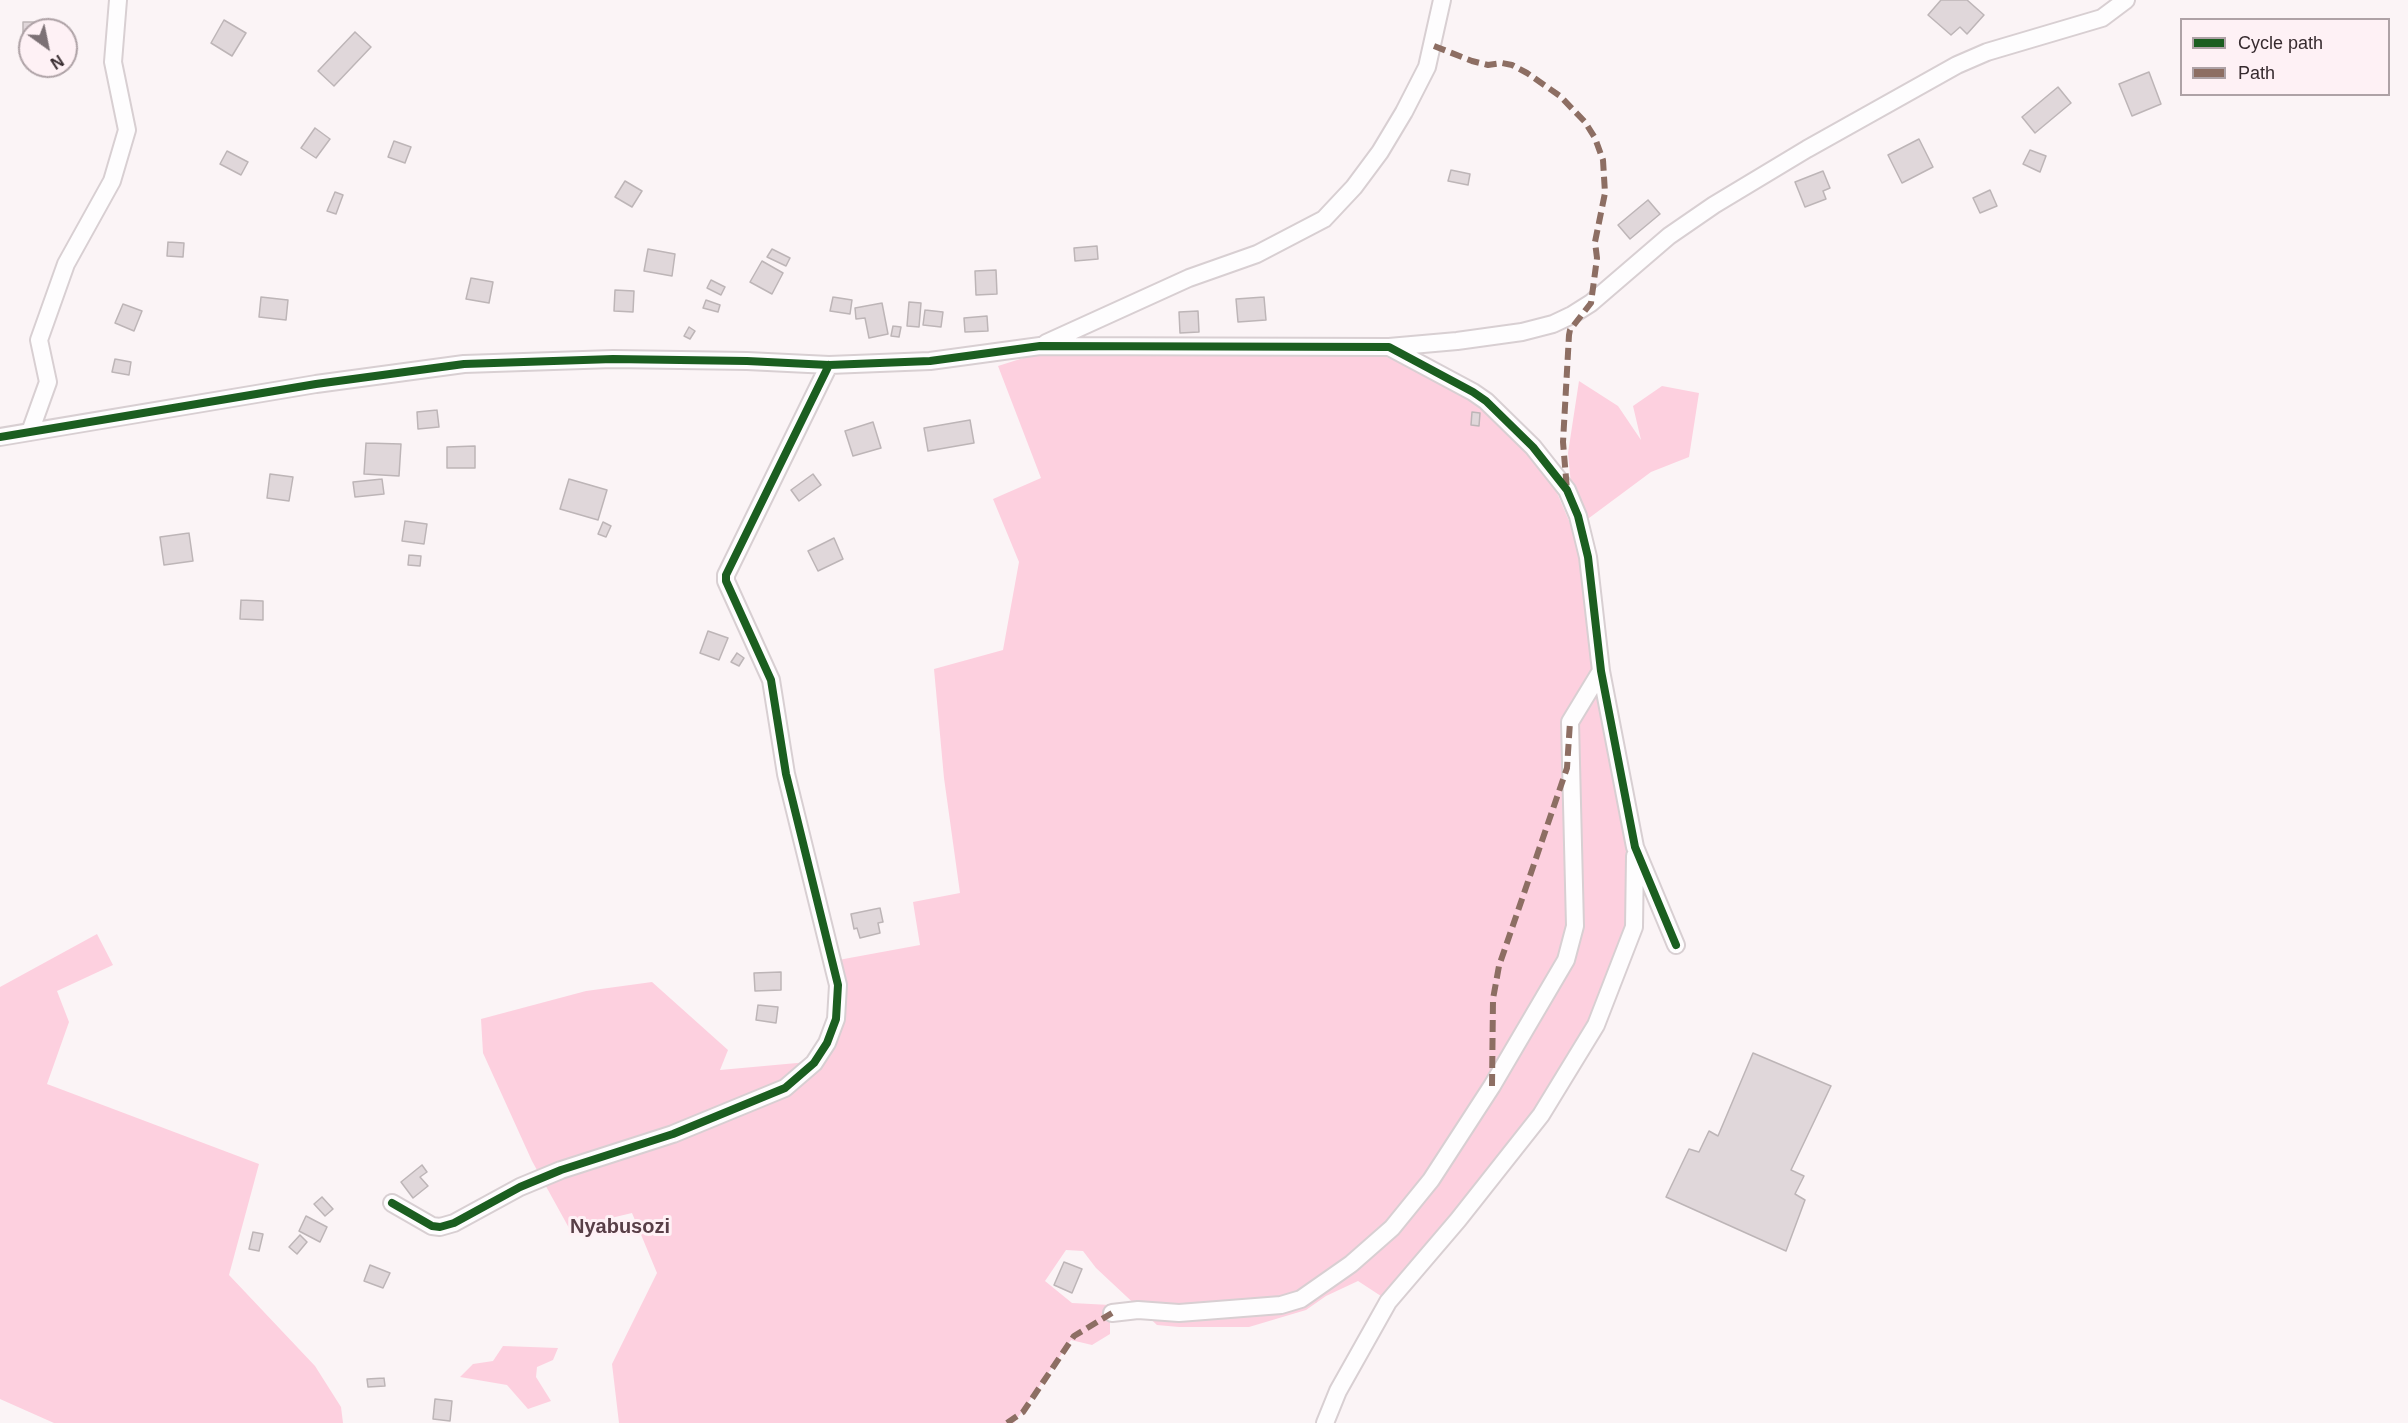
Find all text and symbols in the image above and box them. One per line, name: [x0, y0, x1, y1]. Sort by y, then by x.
north arrow: [18, 18, 78, 78]
legend: [2180, 18, 2390, 96]
text: Cycle path: [2238, 33, 2323, 53]
text: N: [48, 52, 66, 72]
text: Path: [2238, 63, 2275, 83]
district label: Nyabusozi: [570, 1215, 670, 1239]

